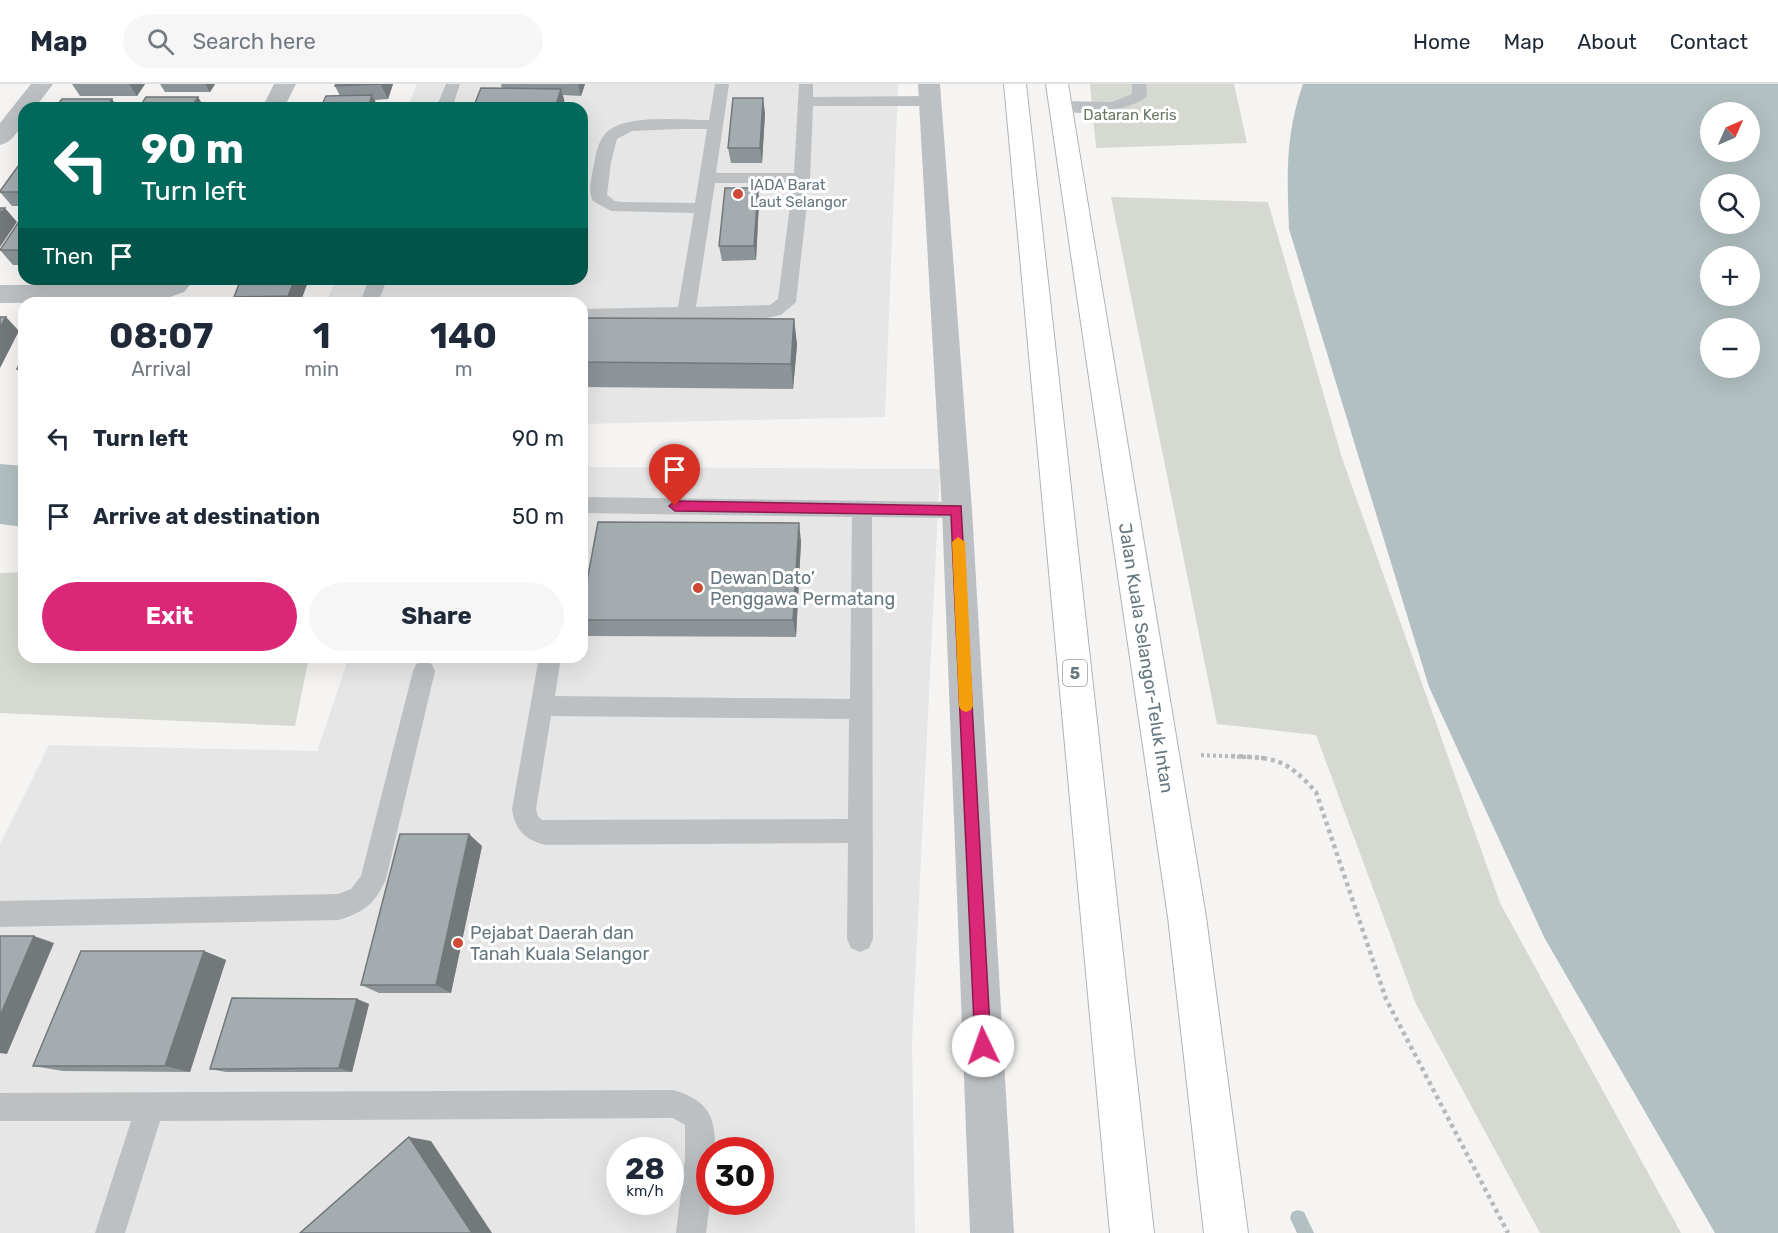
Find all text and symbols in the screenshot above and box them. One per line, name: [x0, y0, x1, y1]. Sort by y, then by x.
search box: [123, 14, 543, 68]
text: Map: [30, 25, 87, 58]
icon: search: [144, 25, 177, 58]
text: Search here: [192, 28, 316, 55]
text: Home: [1413, 29, 1470, 54]
text: Map: [1503, 29, 1544, 54]
text: About: [1577, 29, 1637, 54]
text: Contact: [1670, 29, 1748, 54]
north arrow: [1700, 102, 1760, 162]
map controls: [1700, 102, 1760, 378]
park label: Dataran Keris: [1083, 106, 1177, 124]
text: 90 m: [141, 124, 244, 174]
icon: left: [42, 126, 120, 204]
button: search: [1700, 174, 1760, 234]
text: Turn left: [141, 175, 246, 207]
place label: IADA Barat Laut Selangor: [750, 176, 848, 211]
marker: IADA Barat Laut Selangor: [731, 187, 745, 201]
icon: arrive: [105, 240, 138, 273]
text: Then: [42, 243, 93, 270]
button: +: [1700, 246, 1760, 306]
text: 08:07: [109, 314, 213, 357]
text: 1: [313, 314, 331, 357]
text: 140: [430, 314, 497, 357]
button: −: [1700, 318, 1760, 378]
text: Arrival: [131, 357, 191, 381]
text: min: [304, 357, 339, 381]
text: m: [455, 357, 472, 381]
icon: left: [42, 422, 75, 455]
text: Turn left: [93, 425, 188, 452]
text: 90 m: [512, 425, 564, 452]
pin: [649, 444, 700, 506]
icon: arrive: [658, 453, 691, 486]
icon: arrive: [42, 500, 75, 533]
text: Arrive at destination: [93, 503, 320, 530]
text: 50 m: [512, 503, 564, 530]
street label: Jalan Kuala Selangor-Teluk Intan: [1114, 521, 1178, 795]
place label: Dewan Dato’ Penggawa Permatang: [710, 567, 895, 610]
marker: Dewan Dato’ Penggawa Permatang: [691, 581, 705, 595]
button: Exit: [42, 582, 297, 651]
button: Share: [309, 582, 564, 651]
road number: 5: [1063, 660, 1087, 686]
place label: Pejabat Daerah dan Tanah Kuala Selangor: [470, 922, 649, 965]
marker: Pejabat Daerah dan Tanah Kuala Selangor: [451, 936, 465, 950]
position arrow: [951, 1014, 1015, 1078]
speed limit sign: 30: [696, 1137, 774, 1215]
text: 28: [625, 1151, 665, 1187]
text: km/h: [626, 1182, 664, 1200]

